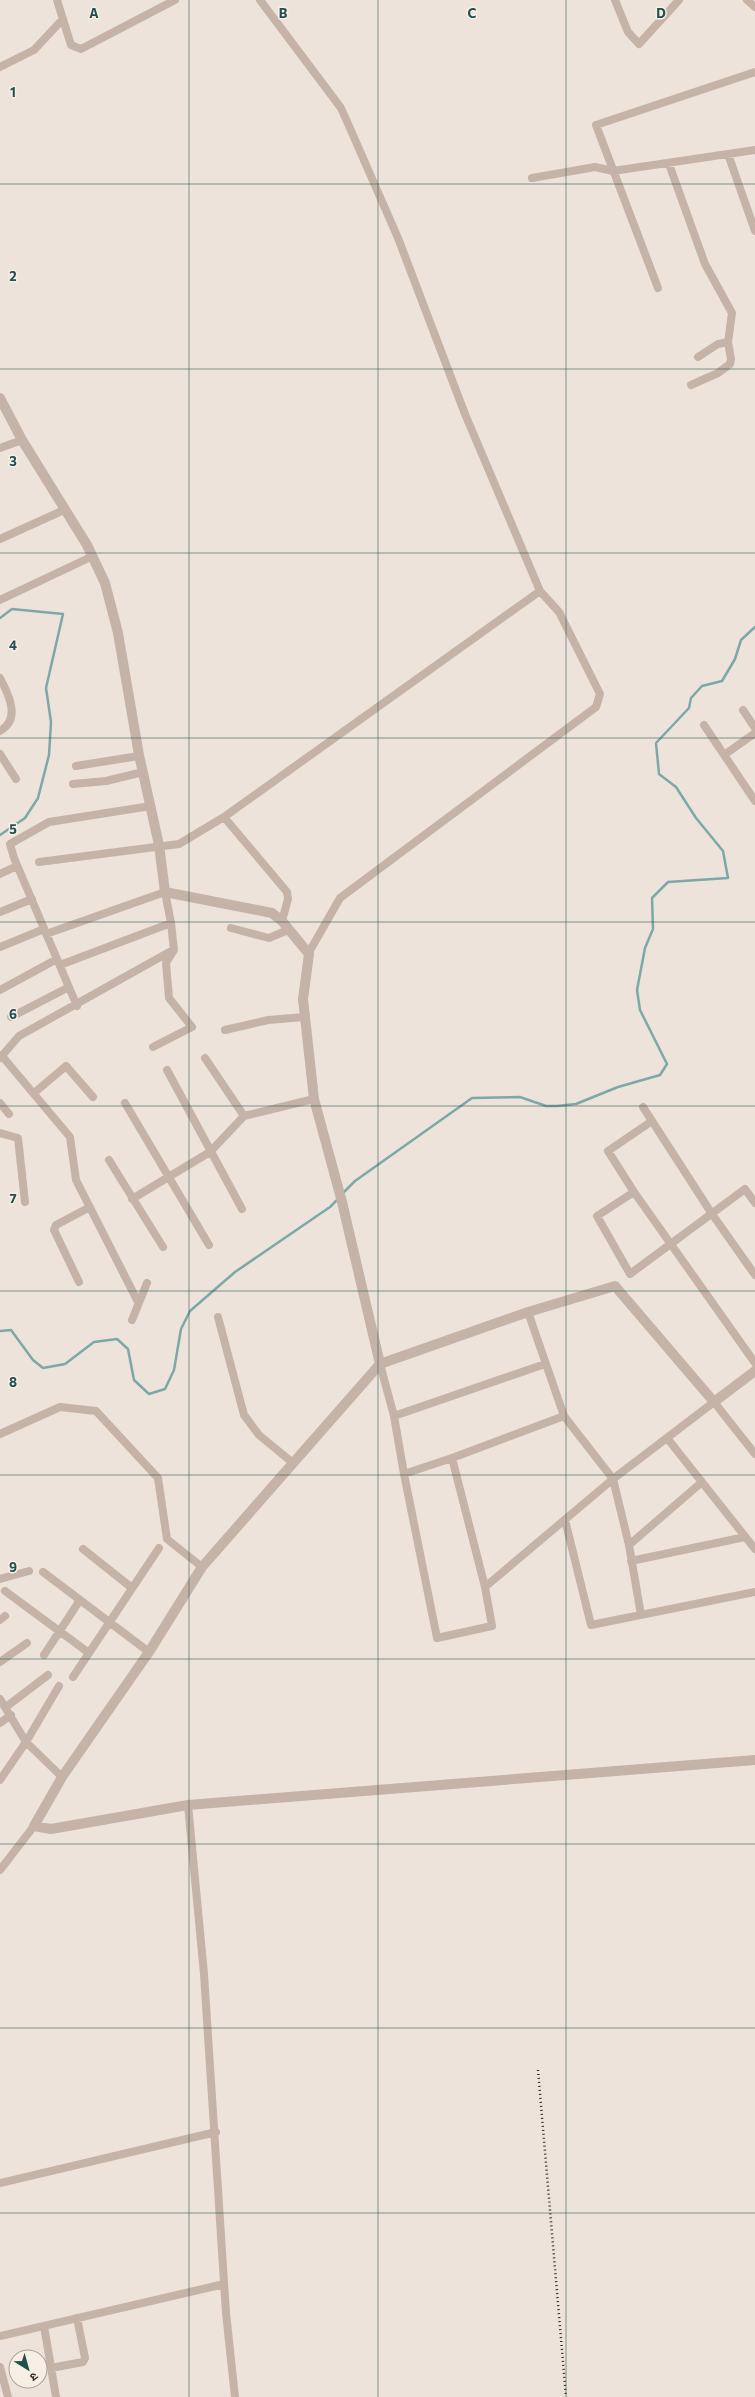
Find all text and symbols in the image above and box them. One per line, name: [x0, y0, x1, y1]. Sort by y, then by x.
text: A: [89, 5, 99, 21]
text: B: [279, 5, 288, 21]
text: C: [468, 5, 477, 21]
text: D: [656, 5, 666, 21]
text: 1: [10, 84, 16, 100]
text: 2: [9, 268, 17, 284]
text: 3: [9, 453, 17, 469]
text: 4: [9, 637, 17, 653]
text: 5: [9, 821, 17, 837]
text: 6: [9, 1006, 17, 1022]
text: 7: [9, 1190, 17, 1206]
text: 8: [9, 1374, 17, 1390]
text: 9: [9, 1559, 17, 1575]
north arrow: [8, 2349, 48, 2389]
text: उ: [27, 2370, 41, 2385]

